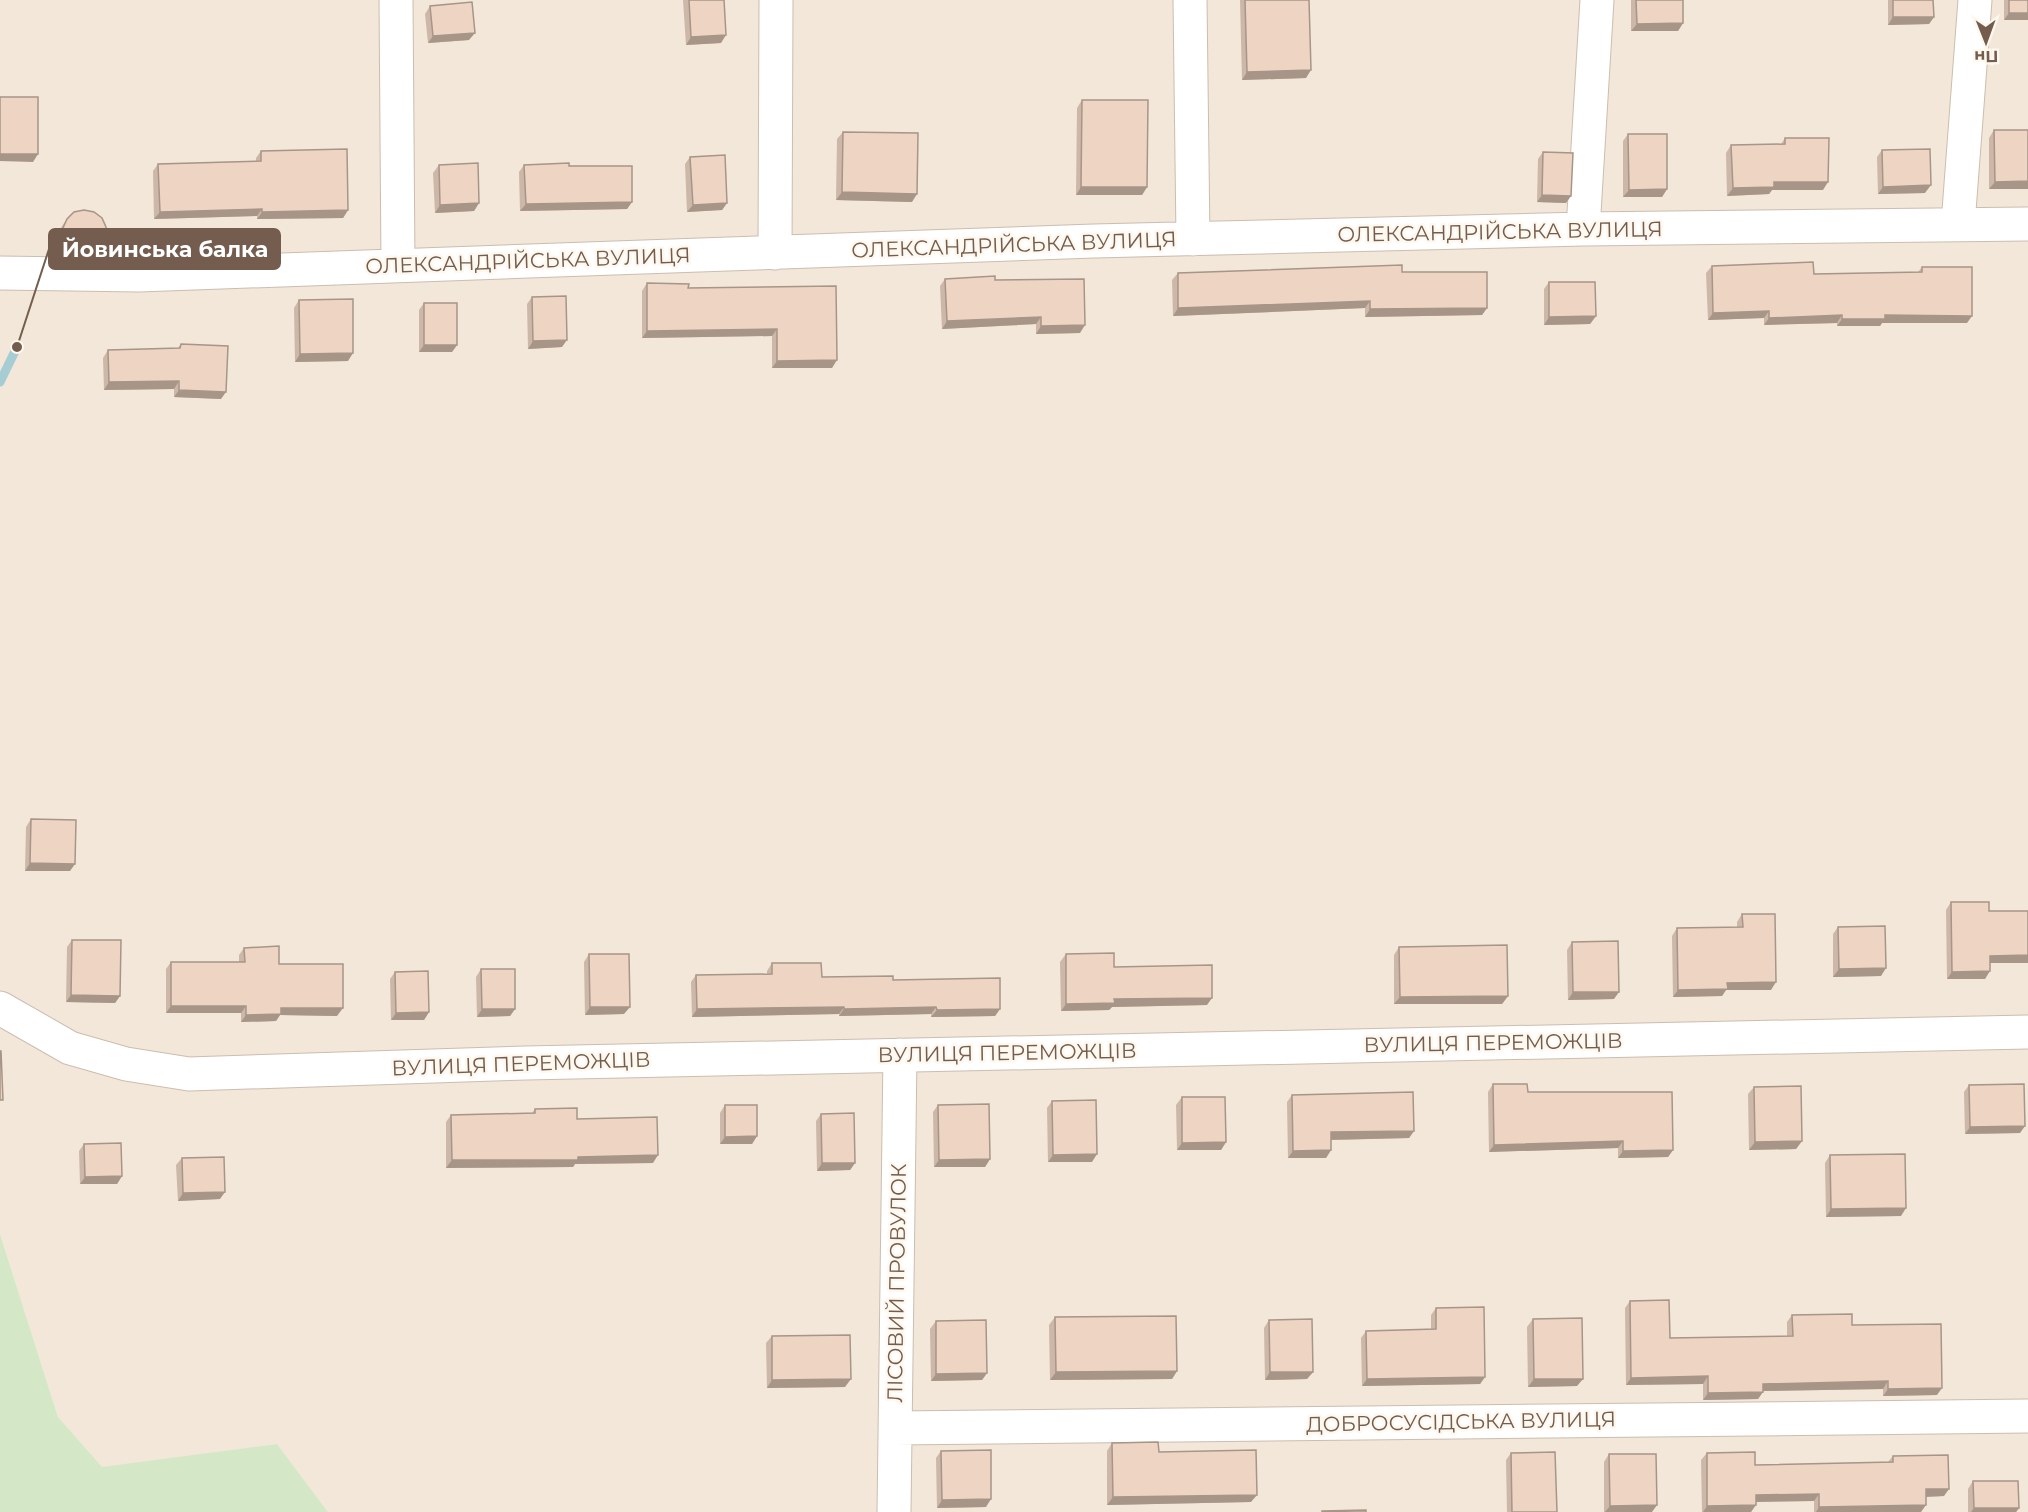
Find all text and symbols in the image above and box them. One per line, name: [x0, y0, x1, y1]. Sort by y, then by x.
north arrow: [1956, 12, 2016, 72]
text: Пн: [1974, 47, 1998, 66]
street label: ОЛЕКСАНДРІЙСЬКА ВУЛИЦЯ: [1337, 216, 1663, 247]
street label: ОЛЕКСАНДРІЙСЬКА ВУЛИЦЯ: [851, 226, 1177, 263]
callout: Йовинська балка: [49, 229, 280, 269]
text: Йовинська балка: [62, 236, 268, 263]
street label: ОЛЕКСАНДРІЙСЬКА ВУЛИЦЯ: [365, 242, 691, 279]
street label: ВУЛИЦЯ ПЕРЕМОЖЦІВ: [1363, 1028, 1623, 1057]
street label: ВУЛИЦЯ ПЕРЕМОЖЦІВ: [877, 1038, 1137, 1067]
street label: ВУЛИЦЯ ПЕРЕМОЖЦІВ: [391, 1046, 651, 1081]
street label: ЛІСОВИЙ ПРОВУЛОК: [882, 1163, 911, 1403]
street label: ДОБРОСУСІДСЬКА ВУЛИЦЯ: [1306, 1406, 1616, 1437]

